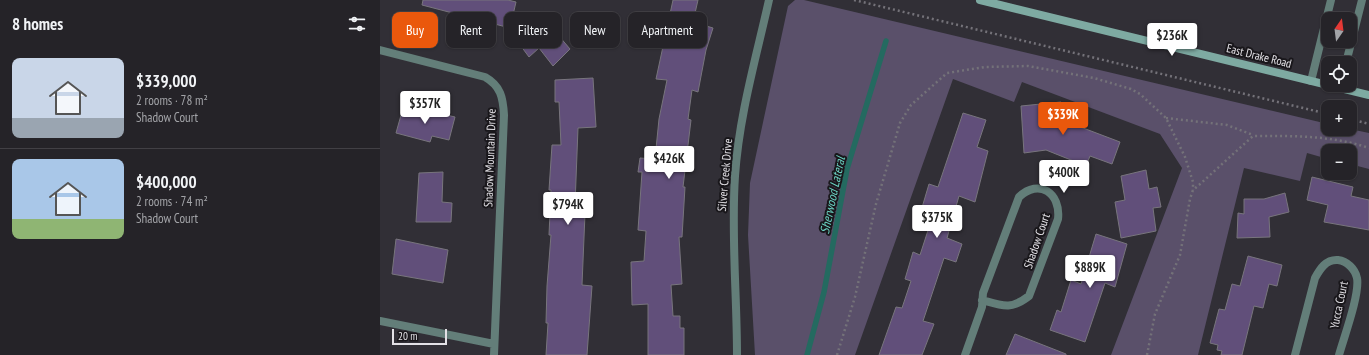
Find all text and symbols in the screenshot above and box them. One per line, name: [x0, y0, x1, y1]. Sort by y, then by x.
chip: Buy: [392, 12, 438, 48]
chip: Rent: [446, 12, 496, 48]
chip: Filters: [504, 12, 562, 48]
chip: New: [570, 12, 620, 48]
chip: Apartment: [628, 12, 707, 48]
north arrow: [1321, 12, 1357, 48]
map controls: [1321, 12, 1357, 180]
text: 8 homes: [12, 13, 63, 35]
icon: filters: [346, 13, 368, 35]
pin: $236K: [1144, 23, 1200, 57]
text: $236K: [1156, 27, 1188, 44]
street label: East Drake Road: [1225, 40, 1293, 71]
button: locate: [1321, 56, 1357, 92]
text: $339,000: [136, 70, 197, 92]
icon: home: [44, 74, 92, 122]
pin: $357K: [397, 91, 453, 125]
text: 2 rooms · 78 m²: [136, 92, 208, 109]
text: $357K: [409, 95, 441, 112]
button: +: [1321, 100, 1357, 136]
pin: $339K: [1035, 102, 1091, 136]
text: $339K: [1047, 106, 1079, 123]
street label: Shadow Mountain Drive: [480, 108, 499, 207]
text: Shadow Court: [136, 109, 198, 126]
street label: Silver Creek Drive: [714, 138, 735, 212]
button: −: [1321, 144, 1357, 180]
pin: $426K: [641, 146, 697, 180]
text: $426K: [653, 150, 685, 167]
water label: Sherwood Lateral: [816, 153, 849, 235]
pin: $400K: [1036, 160, 1092, 194]
text: $400K: [1048, 164, 1080, 181]
text: $400,000: [136, 171, 197, 193]
icon: home: [44, 175, 92, 223]
pin: $794K: [540, 192, 596, 226]
text: 2 rooms · 74 m²: [136, 193, 208, 210]
text: $794K: [552, 196, 584, 213]
pin: $375K: [909, 205, 965, 239]
text: $375K: [921, 209, 953, 226]
text: Shadow Court: [136, 210, 198, 227]
street label: Shadow Court: [1020, 211, 1053, 270]
pin: $889K: [1062, 255, 1118, 289]
text: $889K: [1074, 259, 1106, 276]
street label: Yucca Court: [1326, 279, 1351, 330]
scale bar: [392, 327, 447, 346]
text: 20 m: [398, 329, 417, 343]

